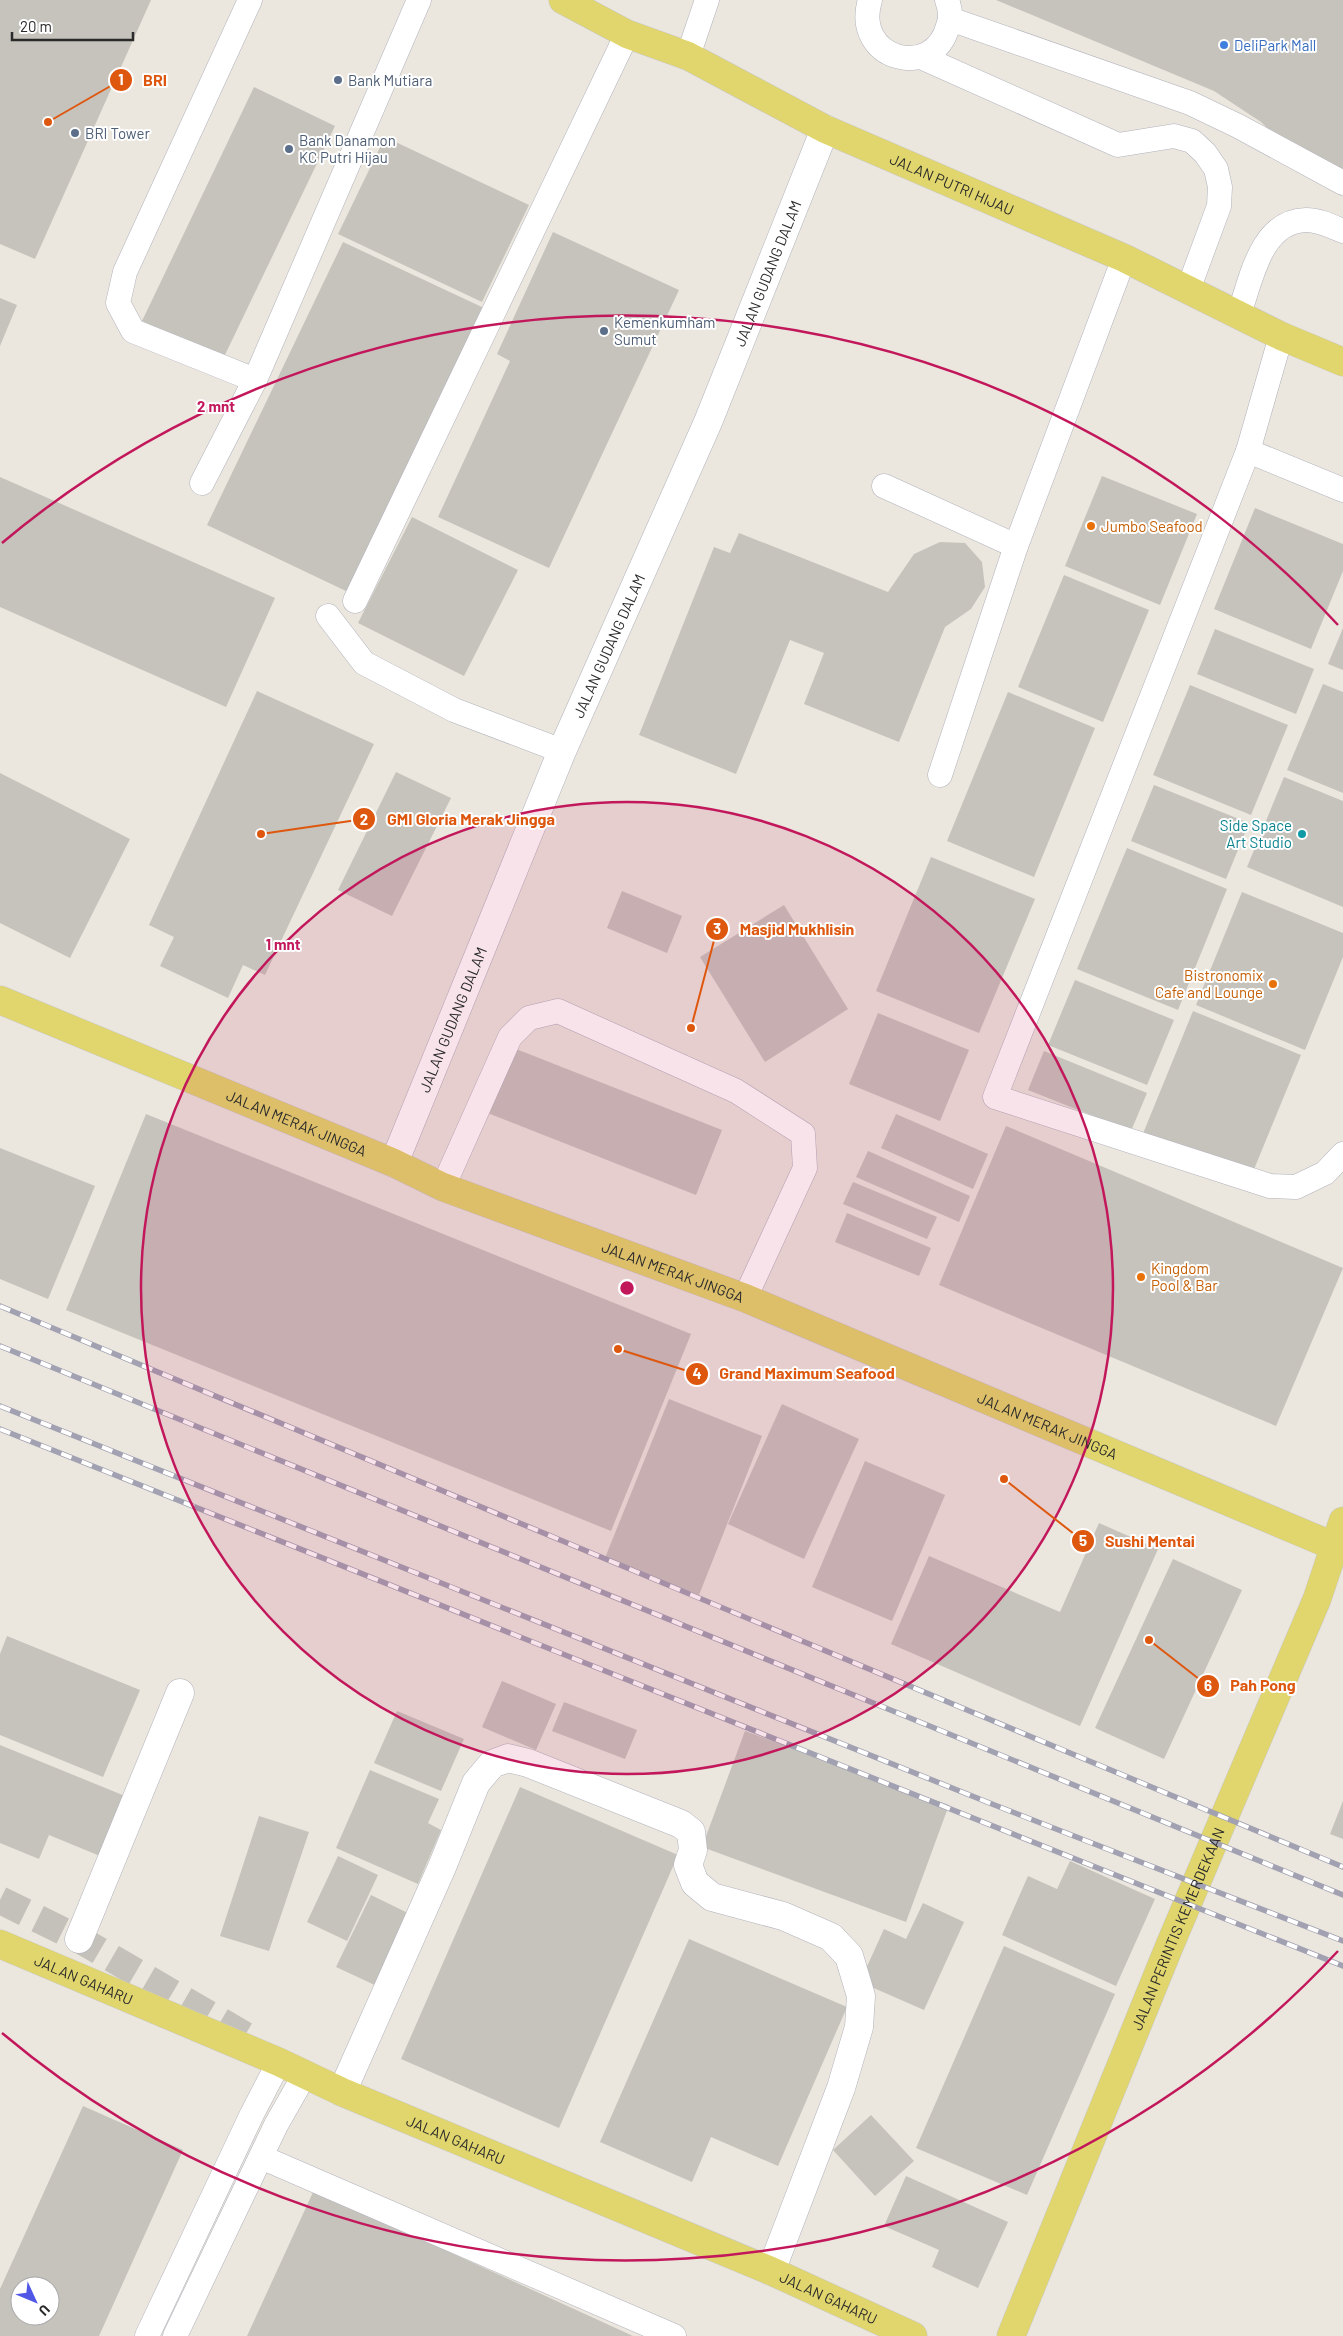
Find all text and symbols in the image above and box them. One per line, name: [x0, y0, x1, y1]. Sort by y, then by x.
scale bar: [12, 10, 134, 42]
text: 20 m: [20, 17, 52, 35]
place label: DeliPark Mall: [1234, 36, 1316, 54]
marker: DeliPark Mall: [1218, 39, 1230, 51]
callout: BRI: [108, 65, 177, 96]
text: 1: [118, 70, 124, 88]
text: BRI: [143, 70, 167, 89]
place label: Bank Mutiara: [348, 71, 432, 89]
marker: Bank Mutiara: [332, 74, 344, 86]
place label: BRI Tower: [85, 124, 150, 142]
marker: BRI Tower: [69, 127, 81, 139]
place label: Bank Danamon KC Putri Hijau: [299, 131, 396, 166]
marker: Bank Danamon KC Putri Hijau: [283, 143, 295, 155]
street label: JALAN PUTRI HIJAU: [887, 149, 1017, 219]
street label: JALAN GUDANG DALAM: [730, 198, 805, 349]
place label: Kemenkumham Sumut: [614, 313, 715, 348]
marker: Kemenkumham Sumut: [598, 325, 610, 337]
text: 2 mnt: [197, 397, 235, 415]
place label: Jumbo Seafood: [1101, 517, 1203, 535]
marker: Jumbo Seafood: [1085, 520, 1097, 532]
street label: JALAN GUDANG DALAM: [569, 571, 648, 721]
callout: GMI Gloria Merak Jingga: [352, 804, 565, 835]
text: GMI Gloria Merak Jingga: [387, 809, 555, 828]
text: 2: [360, 810, 368, 828]
place label: Side Space Art Studio: [1220, 816, 1292, 851]
marker: Side Space Art Studio: [1296, 828, 1308, 840]
callout: Masjid Mukhlisin: [705, 914, 864, 945]
text: 3: [713, 919, 721, 937]
text: Masjid Mukhlisin: [740, 919, 854, 938]
text: 1 mnt: [266, 935, 301, 953]
street label: JALAN GUDANG DALAM: [415, 944, 490, 1095]
place label: Bistronomix Cafe and Lounge: [1155, 966, 1263, 1001]
marker: Bistronomix Cafe and Lounge: [1267, 978, 1279, 990]
street label: JALAN MERAK JINGGA: [224, 1086, 369, 1160]
street label: JALAN MERAK JINGGA: [599, 1237, 747, 1306]
place label: Kingdom Pool & Bar: [1151, 1259, 1218, 1294]
marker: Kingdom Pool & Bar: [1135, 1271, 1147, 1283]
centre of rings: [618, 1279, 636, 1297]
callout: Grand Maximum Seafood: [684, 1358, 905, 1389]
text: Grand Maximum Seafood: [719, 1363, 895, 1382]
text: 4: [692, 1364, 702, 1382]
street label: JALAN MERAK JINGGA: [975, 1388, 1120, 1463]
callout: Sushi Mentai: [1070, 1526, 1205, 1557]
text: 5: [1079, 1531, 1087, 1549]
text: Sushi Mentai: [1105, 1531, 1195, 1550]
callout: Pah Pong: [1195, 1670, 1306, 1701]
text: Pah Pong: [1230, 1675, 1296, 1694]
text: 6: [1204, 1676, 1212, 1694]
street label: JALAN PERINTIS KEMERDEKAAN: [1127, 1825, 1228, 2033]
street label: JALAN GAHARU: [32, 1951, 136, 2008]
street label: JALAN GAHARU: [404, 2111, 508, 2168]
street label: JALAN GAHARU: [777, 2267, 880, 2328]
north arrow: [10, 2276, 60, 2326]
text: U: [35, 2301, 54, 2320]

